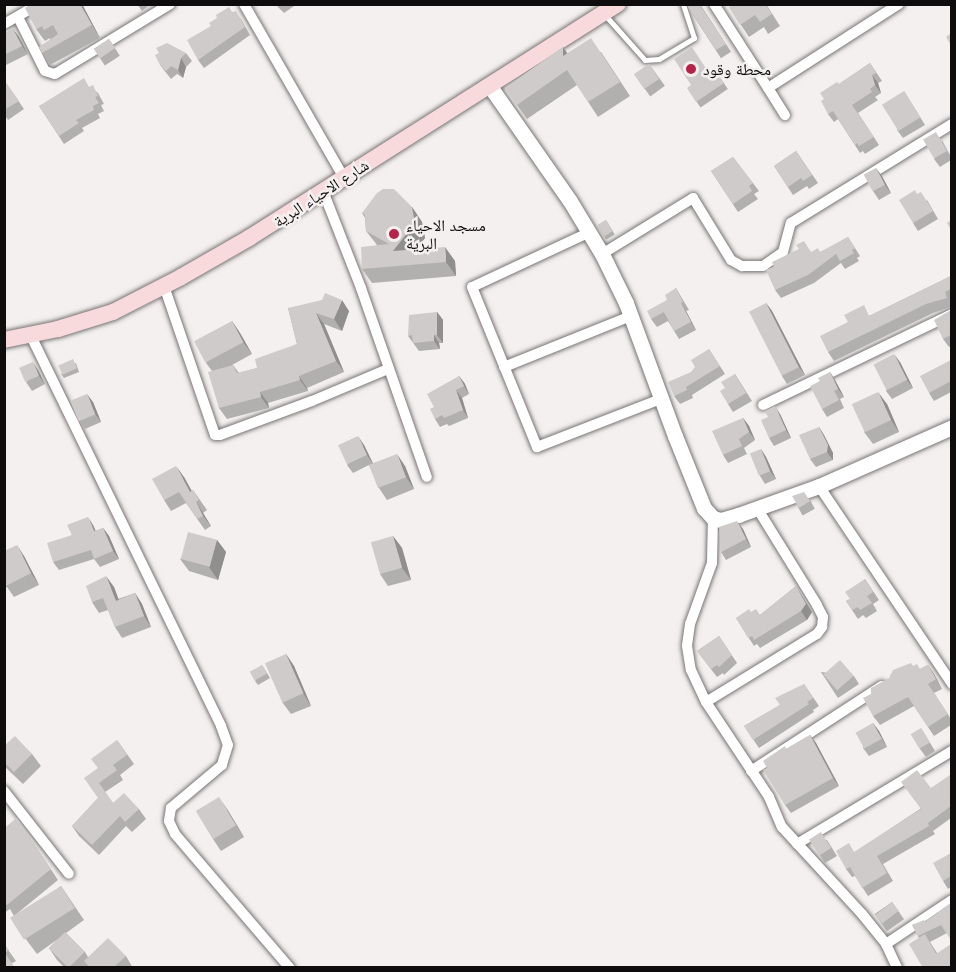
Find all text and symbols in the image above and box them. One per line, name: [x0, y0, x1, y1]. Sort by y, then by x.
place label: محطة وقود: [703, 59, 771, 79]
marker: محطة وقود: [684, 62, 698, 76]
street label: شارع الاحياء البرية: [270, 155, 372, 231]
place label: مسجد الاحياء البرية: [406, 215, 486, 253]
marker: مسجد الاحياء البرية: [387, 227, 401, 241]

